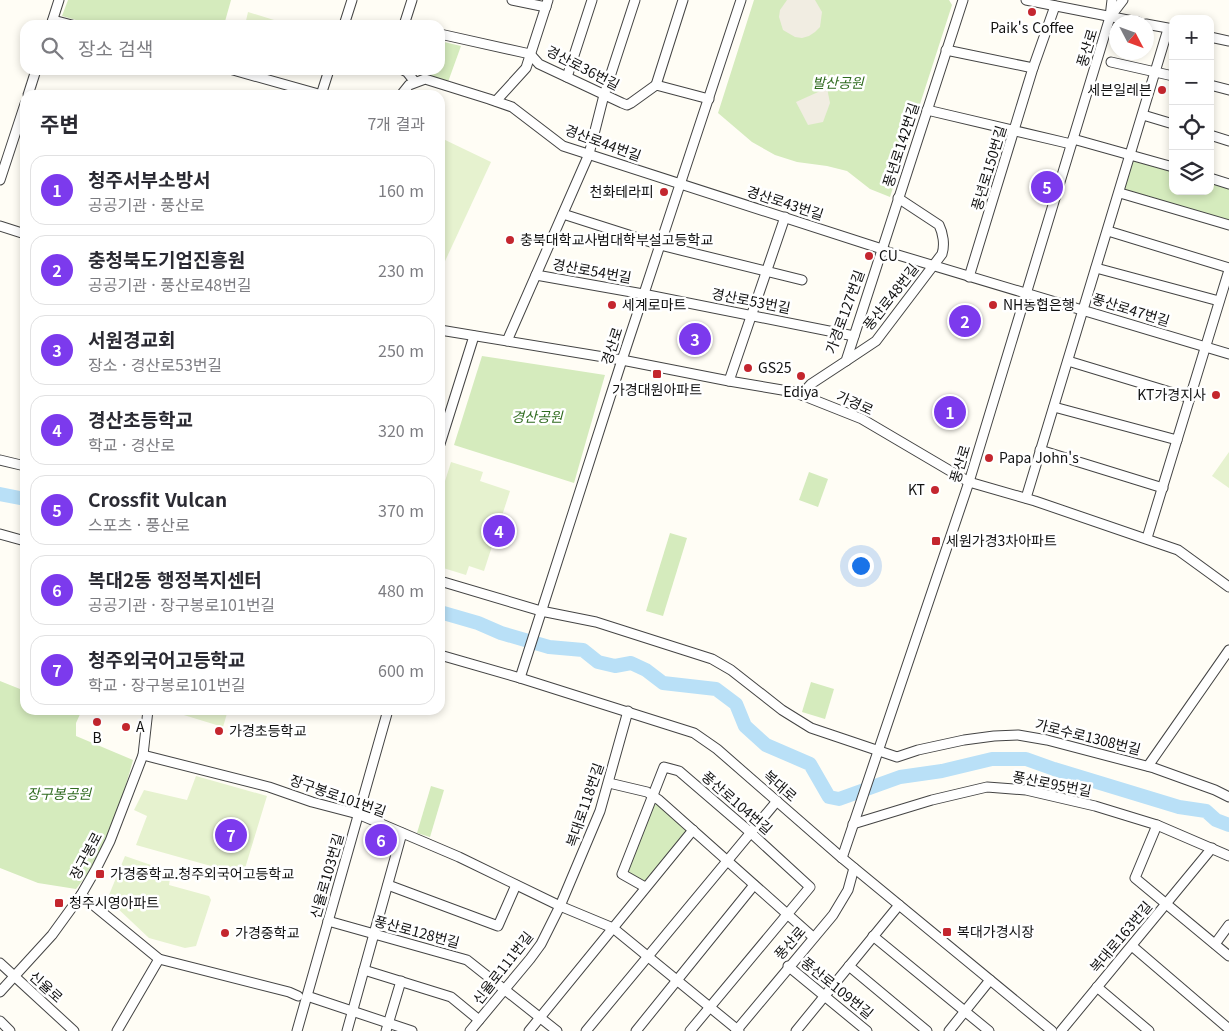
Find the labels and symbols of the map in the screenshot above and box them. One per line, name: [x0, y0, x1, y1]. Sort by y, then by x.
marker: Paik's Coffee: [1026, 6, 1038, 18]
north arrow: [1109, 15, 1154, 60]
place label: Paik's Coffee: [990, 17, 1074, 37]
street label: 풍산로: [1071, 26, 1101, 69]
street label: 경산로36번길: [543, 40, 624, 94]
park label: 발산공원: [812, 72, 865, 92]
place label: 세븐일레븐: [1088, 79, 1152, 99]
marker: 세븐일레븐: [1156, 84, 1168, 96]
street label: 풍년로142번길: [877, 100, 923, 189]
street label: 경산로44번길: [562, 119, 644, 165]
street label: 풍년로150번길: [966, 123, 1010, 213]
pin: 5: [1031, 168, 1063, 206]
street label: 경산로43번길: [744, 180, 826, 224]
place label: 천화테라피: [590, 181, 654, 201]
marker: 천화테라피: [658, 186, 670, 198]
place label: 충북대학교사범대학부설고등학교: [520, 229, 713, 249]
marker: 충북대학교사범대학부설고등학교: [504, 234, 516, 246]
place label: CU: [879, 245, 898, 265]
marker: CU: [863, 250, 875, 262]
street label: 경산로54번길: [551, 253, 633, 287]
street label: 풍산로48번길: [858, 259, 923, 334]
street label: 가경로127번길: [820, 267, 868, 356]
street label: 경산로53번길: [710, 283, 792, 317]
street label: 풍산로47번길: [1090, 288, 1172, 330]
place label: 세계로마트: [622, 294, 687, 314]
place label: NH농협은행: [1003, 294, 1075, 314]
marker: 세계로마트: [606, 299, 618, 311]
marker: NH농협은행: [987, 299, 999, 311]
pin: 2: [949, 302, 981, 340]
pin: 3: [679, 320, 711, 358]
street label: 경산로: [596, 324, 627, 367]
place label: GS25: [758, 357, 792, 377]
marker: GS25: [742, 362, 754, 374]
marker: 가경대원아파트: [651, 368, 663, 380]
marker: Ediya: [795, 370, 807, 382]
place label: 가경대원아파트: [612, 379, 702, 399]
place label: Ediya: [783, 381, 819, 401]
place label: KT가경지사: [1137, 384, 1206, 404]
street label: 가경로: [834, 385, 877, 419]
marker: KT가경지사: [1210, 389, 1222, 401]
pin: 1: [934, 393, 966, 431]
park label: 경산공원: [511, 406, 564, 426]
street label: 풍산로: [944, 442, 974, 485]
place label: Papa John's: [999, 447, 1079, 467]
marker: Papa John's: [983, 452, 995, 464]
place label: KT: [908, 479, 925, 499]
marker: KT: [929, 484, 941, 496]
pin: 4: [483, 512, 515, 550]
place label: 세원가경3차아파트: [946, 530, 1057, 550]
marker: 세원가경3차아파트: [930, 535, 942, 547]
your location: [848, 553, 874, 579]
street label: 가로수로1308번길: [1033, 713, 1143, 759]
marker: B: [91, 716, 103, 728]
place label: A: [136, 716, 145, 736]
place label: 가경초등학교: [229, 720, 306, 740]
marker: A: [120, 721, 132, 733]
marker: 가경초등학교: [213, 725, 225, 737]
place label: B: [92, 727, 102, 747]
street label: 복대로118번길: [560, 760, 608, 849]
street label: 복대로: [760, 765, 802, 806]
street label: 풍산로104번길: [698, 766, 777, 839]
street label: 풍산로95번길: [1011, 766, 1093, 800]
street label: 장구봉로101번길: [288, 769, 389, 821]
park label: 장구봉공원: [27, 783, 92, 803]
pin: 7: [215, 816, 247, 854]
pin: 6: [365, 821, 397, 859]
street label: 장구봉로: [64, 828, 106, 883]
street label: 신율로103번길: [304, 831, 348, 921]
place label: 가경중학교.청주외국어고등학교: [110, 863, 294, 883]
marker: 가경중학교.청주외국어고등학교: [94, 868, 106, 880]
place label: 청주시영아파트: [69, 892, 159, 912]
street label: 복대로163번길: [1084, 896, 1156, 976]
marker: 청주시영아파트: [53, 897, 65, 909]
street label: 풍산로128번길: [372, 910, 462, 952]
street label: 풍산로: [769, 921, 810, 963]
place label: 복대가경시장: [957, 921, 1034, 941]
place label: 가경중학교: [235, 922, 300, 942]
marker: 복대가경시장: [941, 926, 953, 938]
marker: 가경중학교: [219, 927, 231, 939]
street label: 신율로111번길: [467, 927, 537, 1008]
street label: 풍산로109번길: [797, 952, 878, 1023]
street label: 신율로: [26, 966, 68, 1007]

